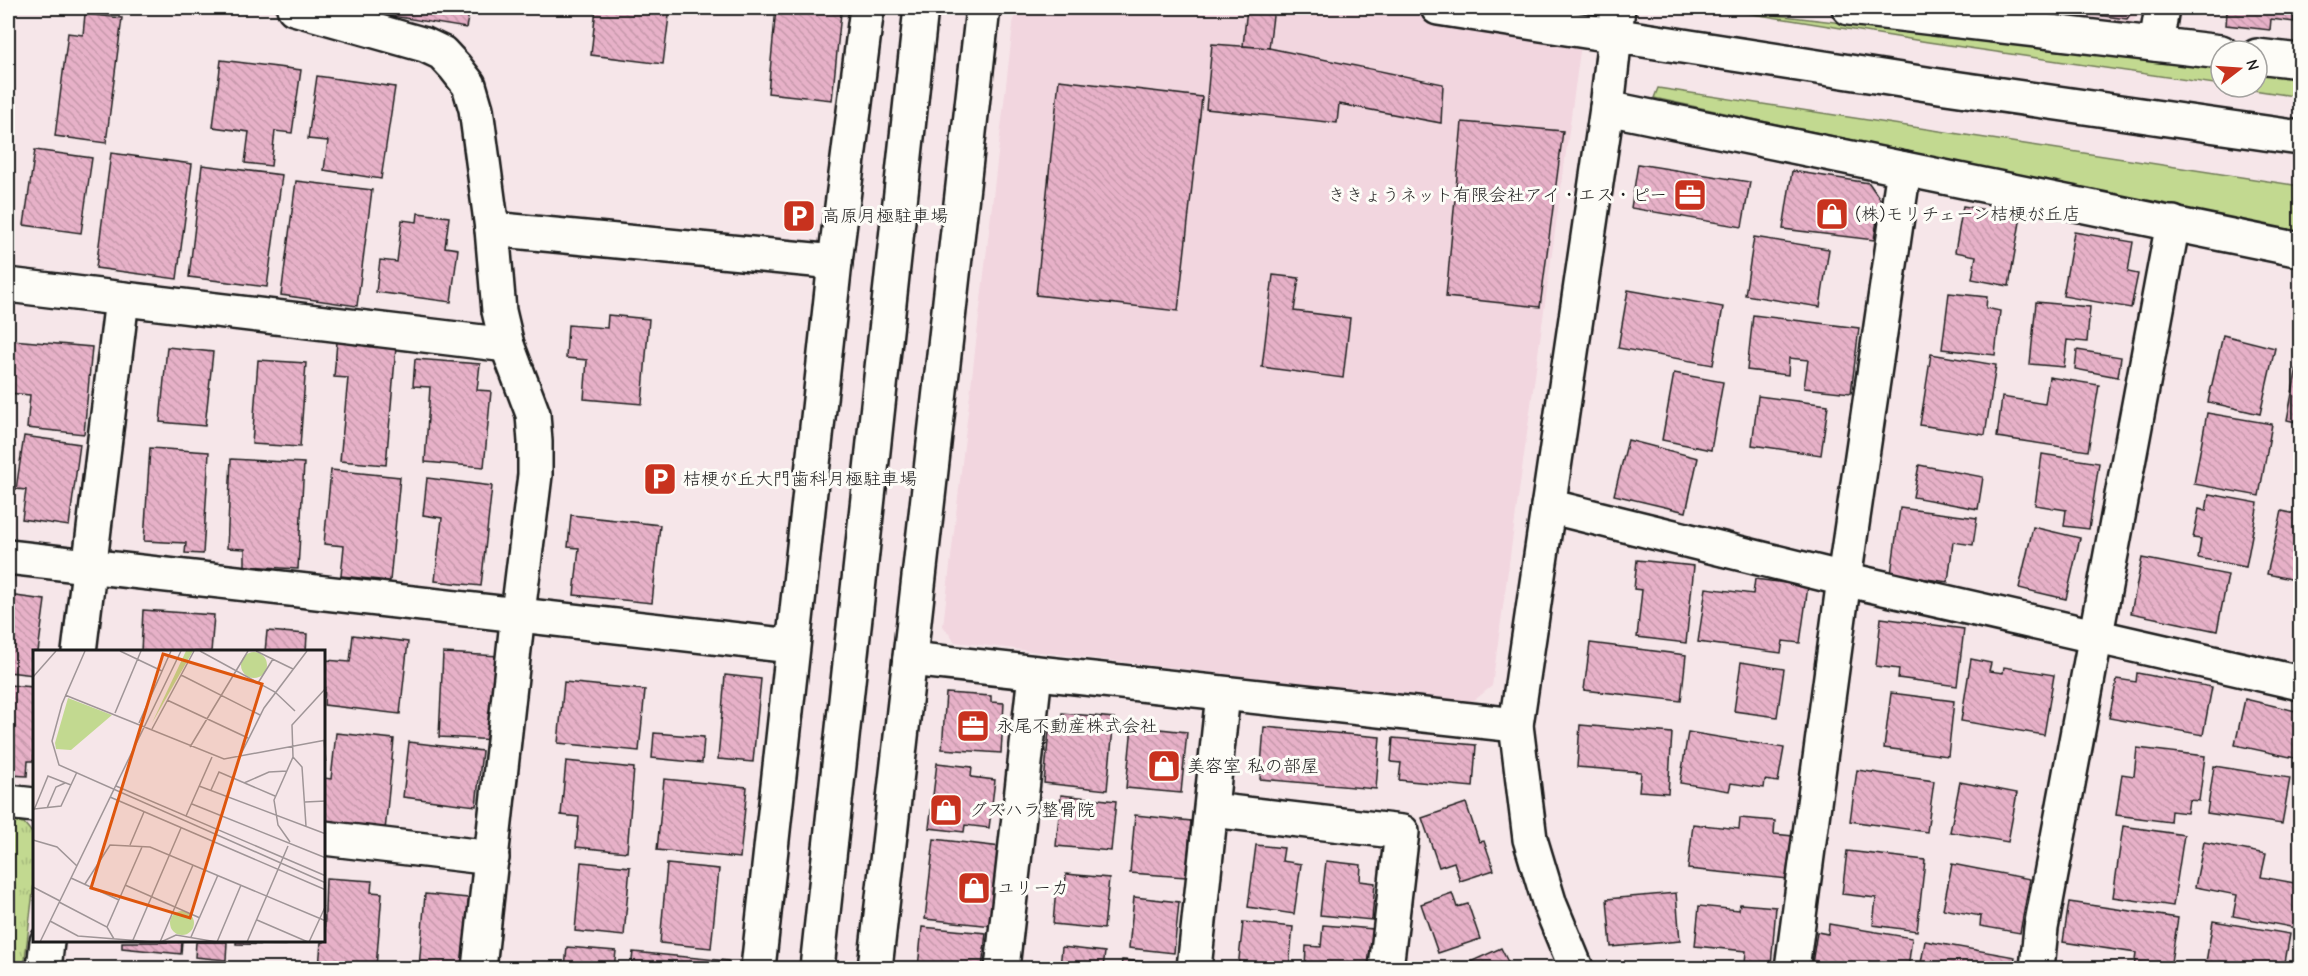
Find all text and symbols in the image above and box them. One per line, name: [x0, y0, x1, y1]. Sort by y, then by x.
north arrow: [2209, 39, 2269, 99]
text: N: [2242, 57, 2263, 73]
office icon: ききょうネット有限会社アイ・エス・ピー: [1672, 177, 1708, 213]
place label: ききょうネット有限会社アイ・エス・ピー: [1328, 185, 1667, 206]
shop icon: (株)モリチェーン桔梗が丘店: [1814, 196, 1850, 232]
parking icon: 高原月極駐車場: [781, 198, 817, 234]
place label: (株)モリチェーン桔梗が丘店: [1855, 204, 2081, 225]
place label: 高原月極駐車場: [822, 206, 948, 227]
parking icon: 桔梗が丘大門歯科月極駐車場: [642, 461, 678, 497]
place label: 桔梗が丘大門歯科月極駐車場: [683, 469, 917, 490]
inset map: [33, 650, 326, 943]
office icon: 永尾不動産株式会社: [955, 708, 991, 744]
place label: 永尾不動産株式会社: [996, 716, 1158, 737]
shop icon: 美容室 私の部屋: [1146, 748, 1182, 784]
place label: 美容室 私の部屋: [1187, 756, 1319, 777]
shop icon: グズハラ整骨院: [928, 792, 964, 828]
place label: グズハラ整骨院: [969, 800, 1095, 821]
shop icon: ユリーカ: [956, 870, 992, 906]
place label: ユリーカ: [997, 878, 1069, 899]

